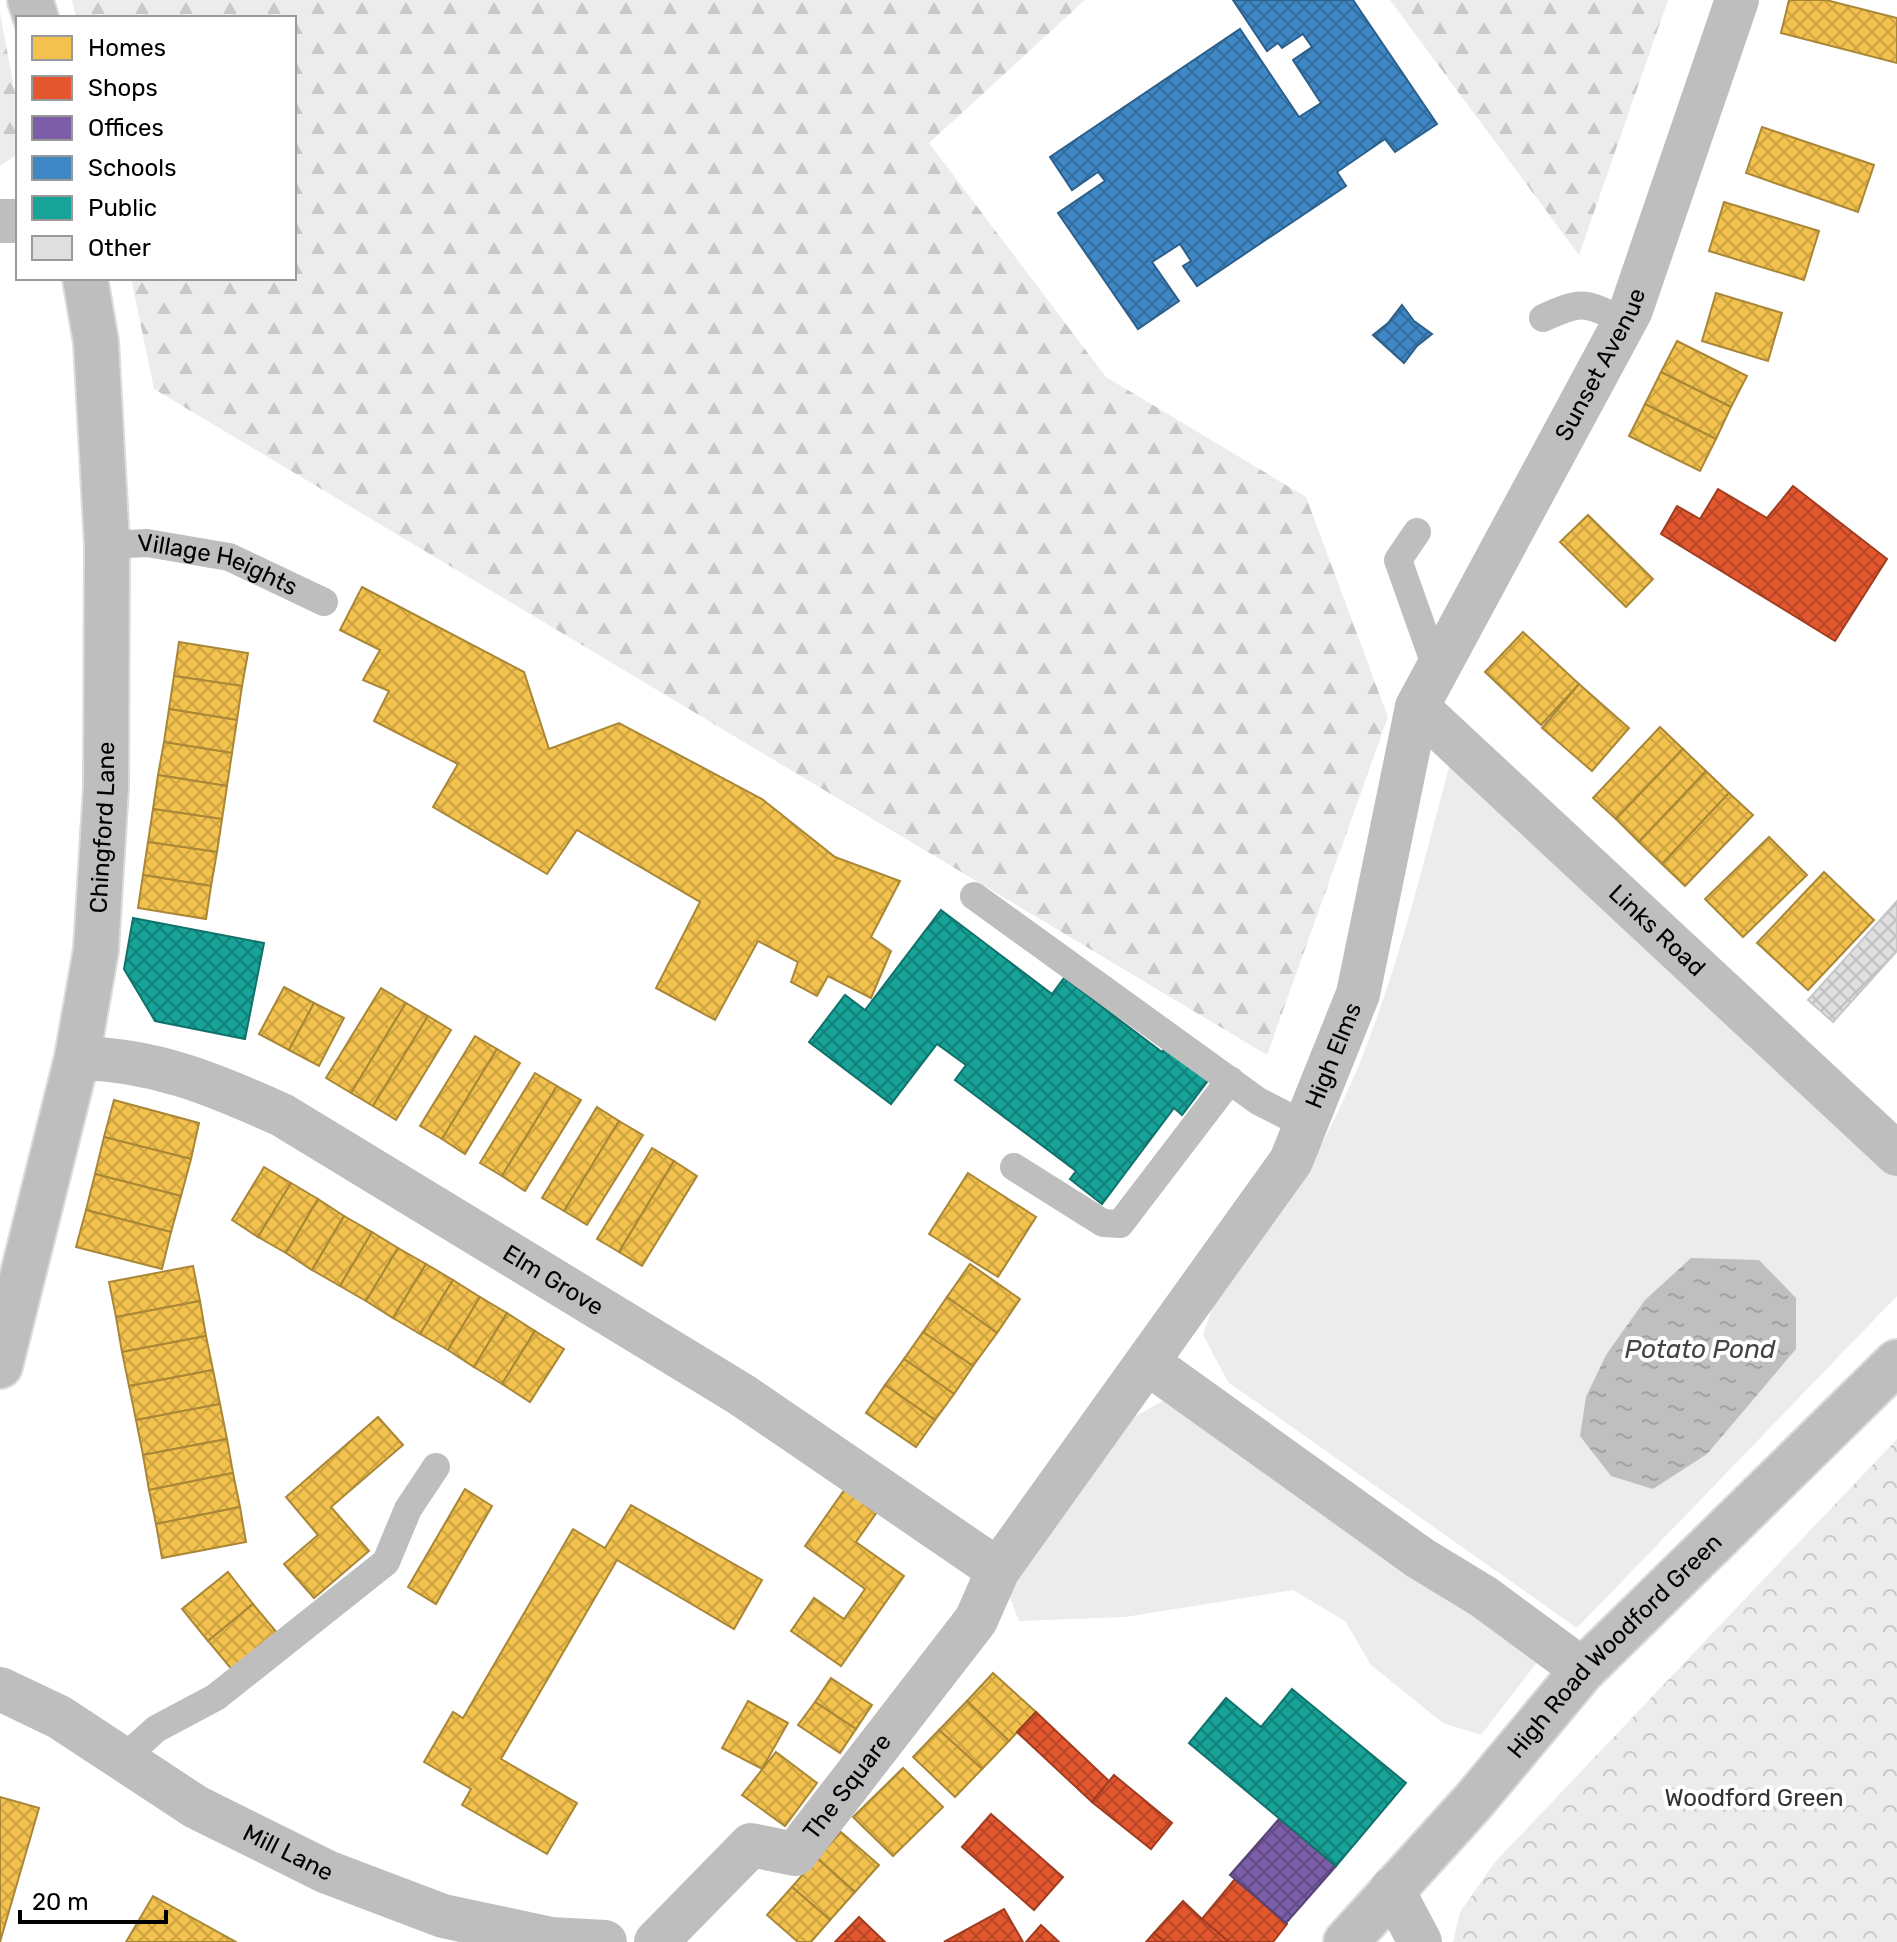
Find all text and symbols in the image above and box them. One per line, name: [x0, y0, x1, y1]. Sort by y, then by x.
legend: [16, 16, 296, 280]
text: Homes: [88, 34, 166, 62]
text: Shops: [88, 74, 158, 102]
text: Offices: [88, 114, 164, 142]
text: Schools: [88, 154, 176, 182]
text: Public: [88, 194, 157, 222]
text: Other: [88, 234, 151, 262]
street label: Sunset Avenue: [1549, 285, 1651, 445]
street label: Village Heights: [137, 529, 302, 601]
street label: Chingford Lane: [84, 741, 120, 914]
street label: Links Road: [1603, 879, 1711, 982]
street label: High Elms: [1300, 998, 1367, 1113]
street label: Elm Grove: [498, 1239, 609, 1321]
water label: Potato Pond: [1625, 1334, 1776, 1365]
street label: High Road Woodford Green: [1502, 1528, 1728, 1764]
street label: The Square: [797, 1728, 897, 1845]
park label: Woodford Green: [1664, 1784, 1844, 1812]
street label: Mill Lane: [238, 1819, 338, 1887]
scale bar: [20, 1874, 166, 1924]
text: 20 m: [32, 1888, 89, 1916]

